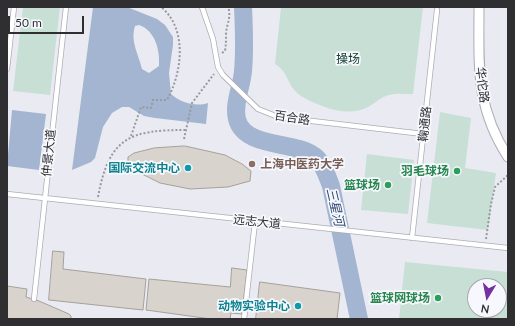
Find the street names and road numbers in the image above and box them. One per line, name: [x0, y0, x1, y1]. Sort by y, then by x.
street label: 华佗路: [473, 66, 491, 104]
street label: 鞠通路: [416, 105, 434, 143]
street label: 百合路: [273, 108, 311, 128]
street label: 仲景大道: [39, 128, 59, 178]
street label: 远志大道: [232, 212, 282, 232]

